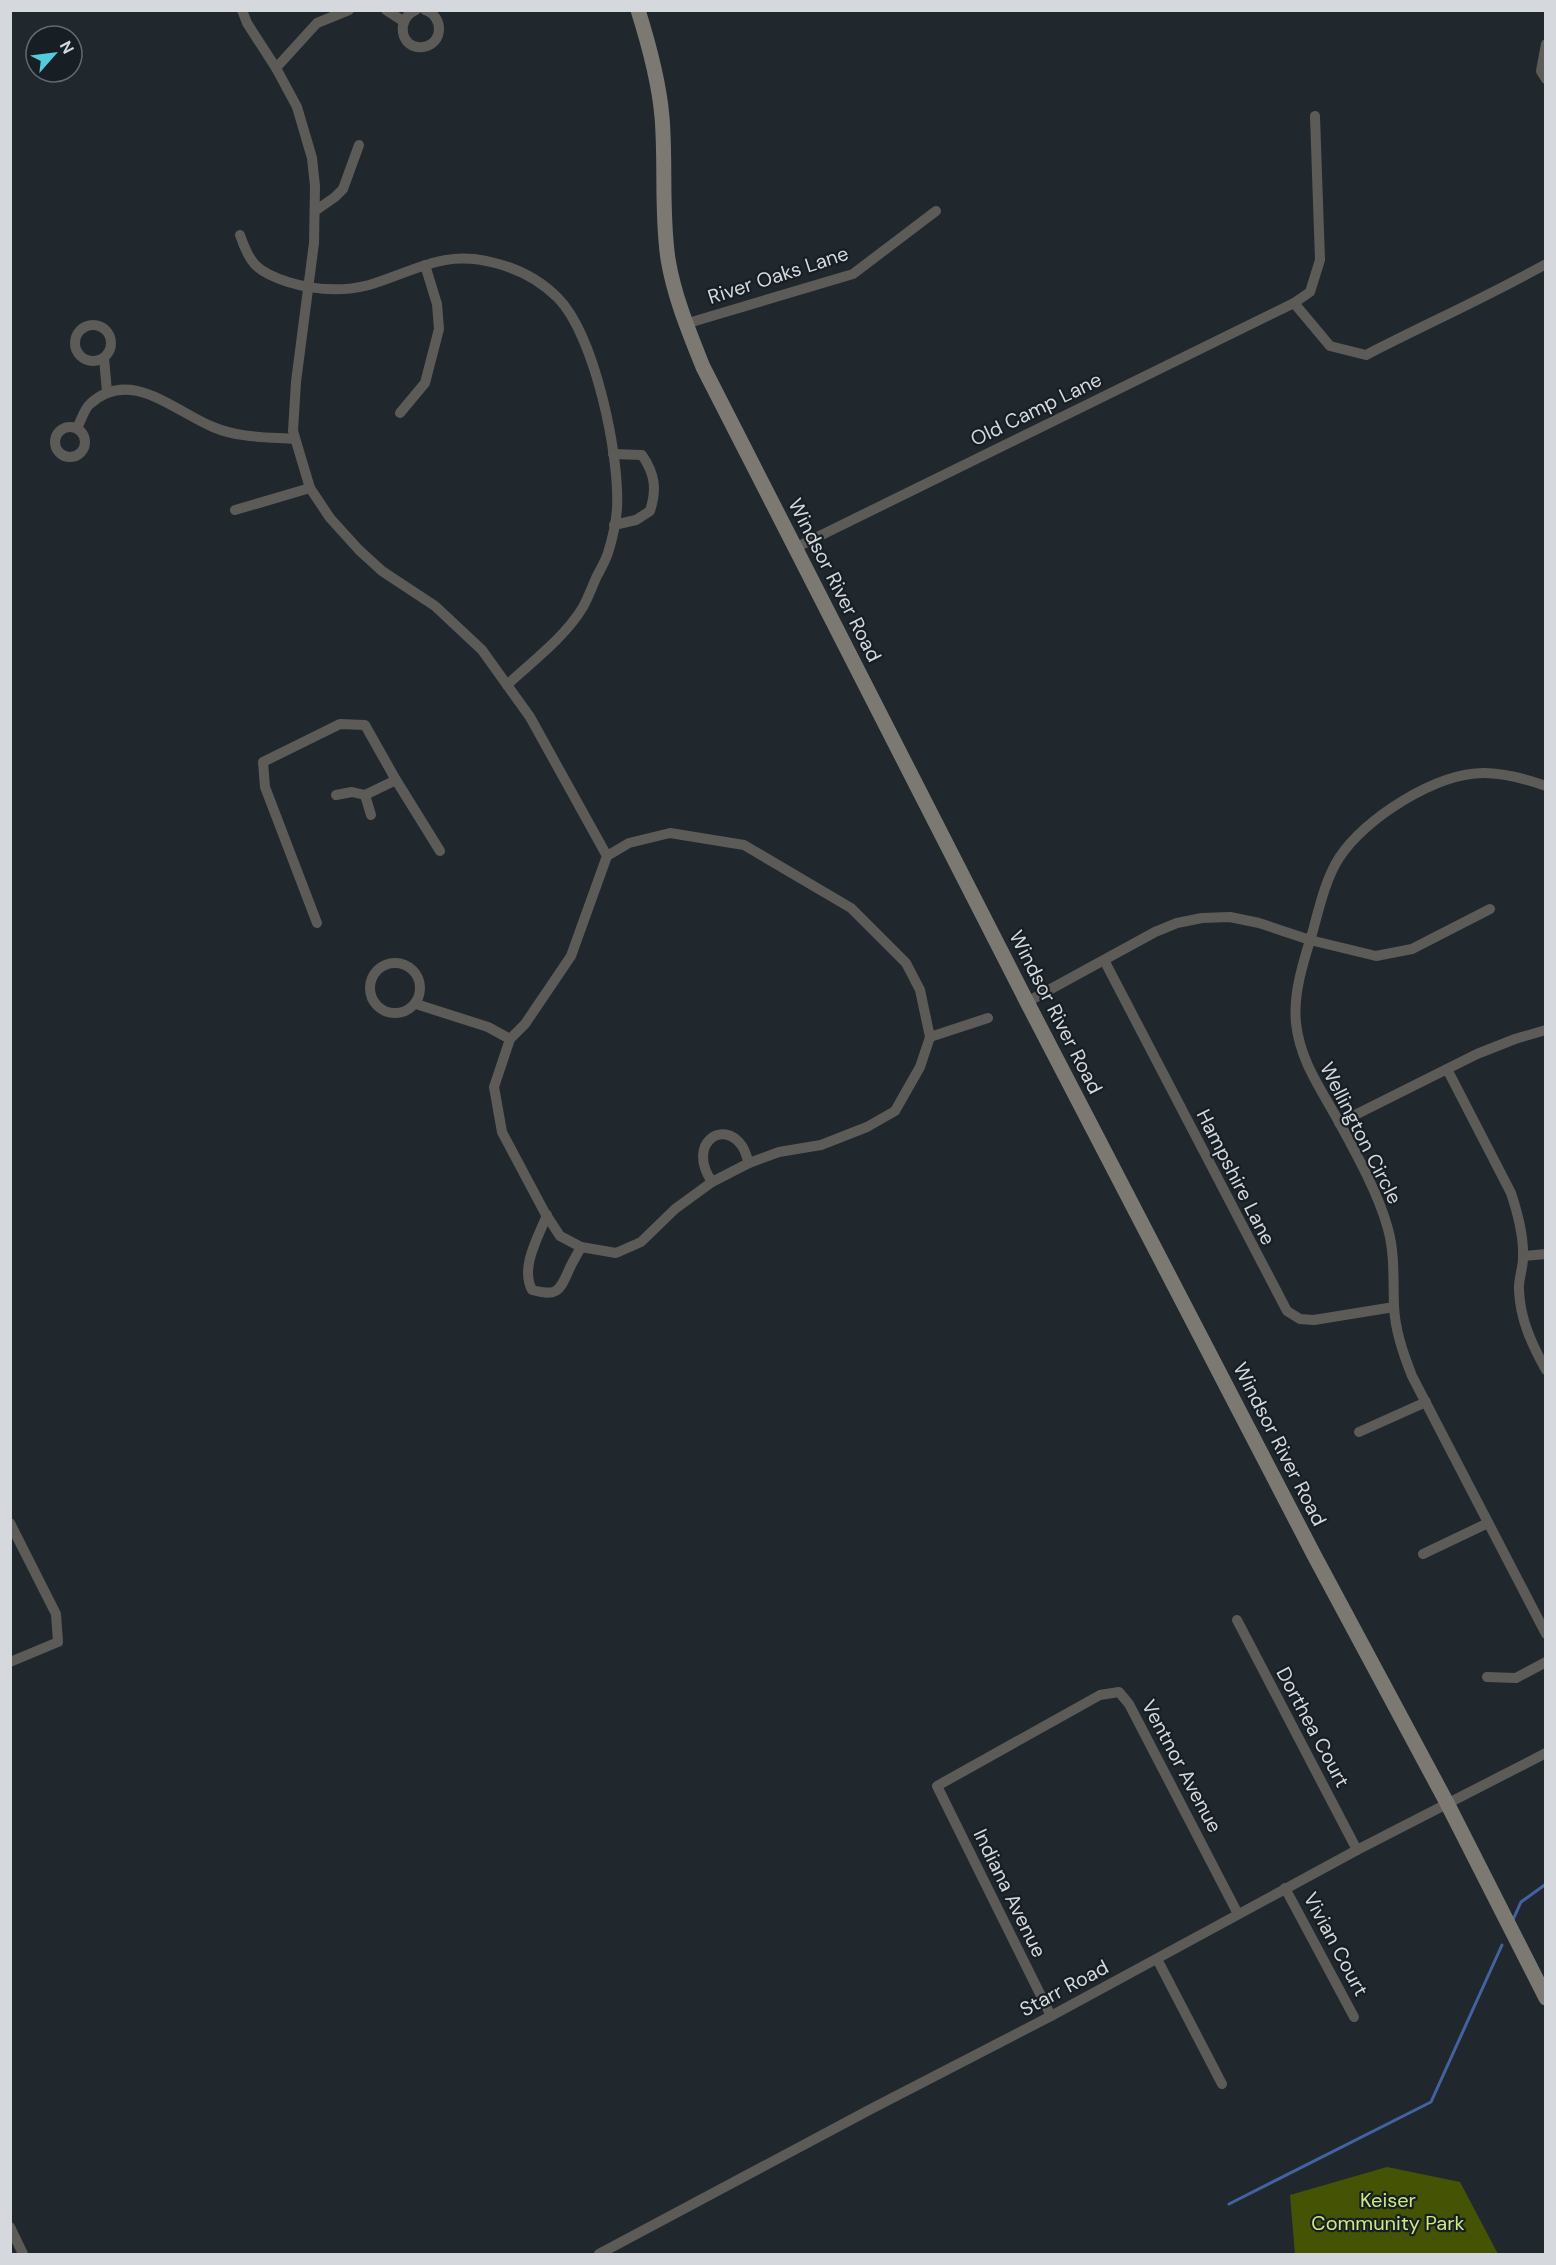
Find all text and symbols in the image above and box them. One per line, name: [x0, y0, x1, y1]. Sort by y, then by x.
north arrow: [24, 24, 84, 84]
text: N: [55, 37, 79, 57]
street label: River Oaks Lane: [704, 240, 852, 310]
street label: Old Camp Lane: [966, 366, 1106, 452]
street label: Windsor River Road: [783, 494, 887, 666]
street label: Windsor River Road: [1004, 926, 1108, 1098]
street label: Wellington Circle: [1314, 1058, 1408, 1208]
street label: Hampshire Lane: [1191, 1105, 1281, 1249]
street label: Windsor River Road: [1228, 1358, 1332, 1530]
street label: Dorthea Court: [1270, 1662, 1356, 1792]
street label: Ventnor Avenue: [1136, 1695, 1228, 1837]
street label: Indiana Avenue: [968, 1824, 1052, 1962]
street label: Vivian Court: [1298, 1888, 1374, 2001]
street label: Starr Road: [1015, 1954, 1113, 2022]
park label: Keiser Community Park: [1311, 2187, 1465, 2236]

